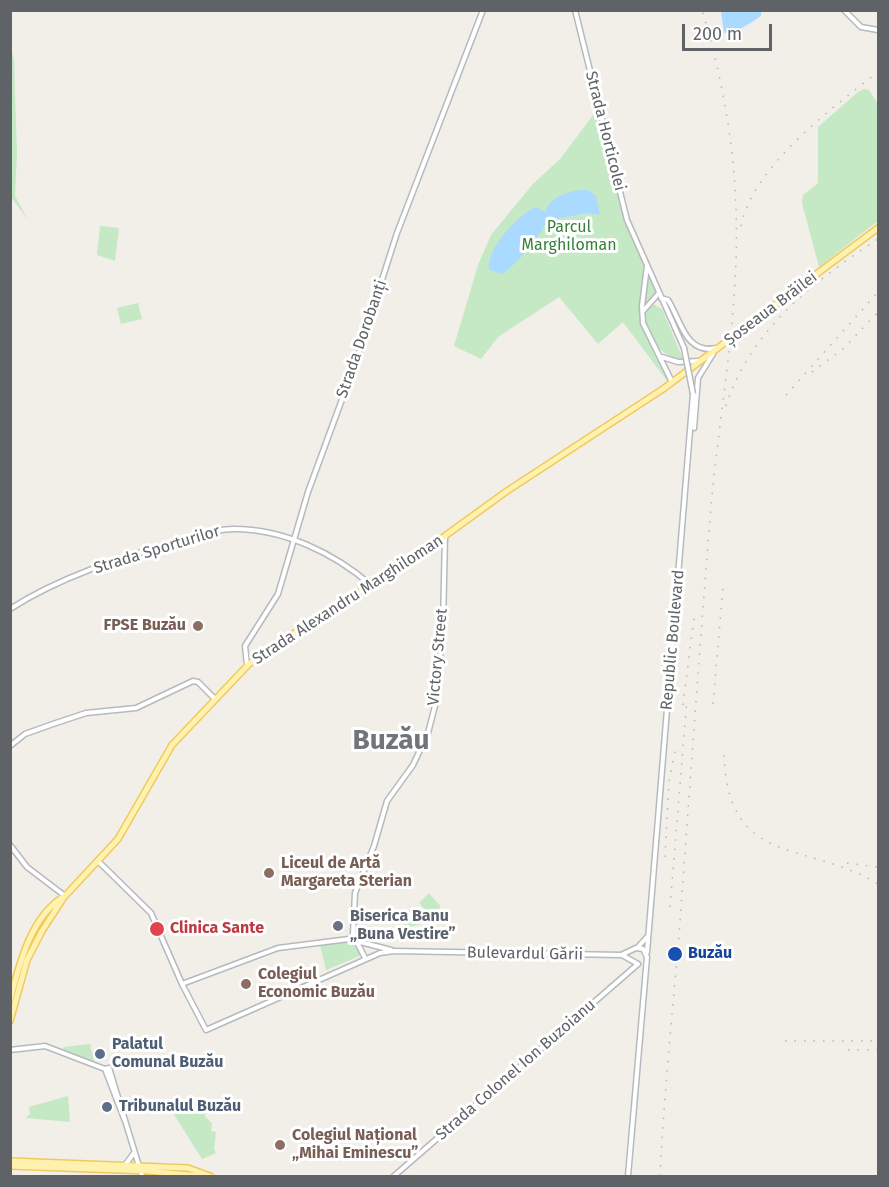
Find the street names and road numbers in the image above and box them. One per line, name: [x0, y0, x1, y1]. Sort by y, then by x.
street label: Strada Horticolei: [581, 69, 629, 193]
street label: Șoseaua Brăilei: [721, 268, 821, 350]
street label: Strada Dorobanți: [333, 277, 391, 401]
street label: Strada Sporturilor: [92, 522, 222, 578]
street label: Strada Alexandru Marghiloman: [249, 531, 447, 669]
street label: Republic Boulevard: [657, 569, 689, 711]
street label: Victory Street: [424, 608, 452, 706]
street label: Bulevardul Gării: [467, 943, 583, 965]
street label: Strada Colonel Ion Buzoianu: [432, 995, 600, 1145]

